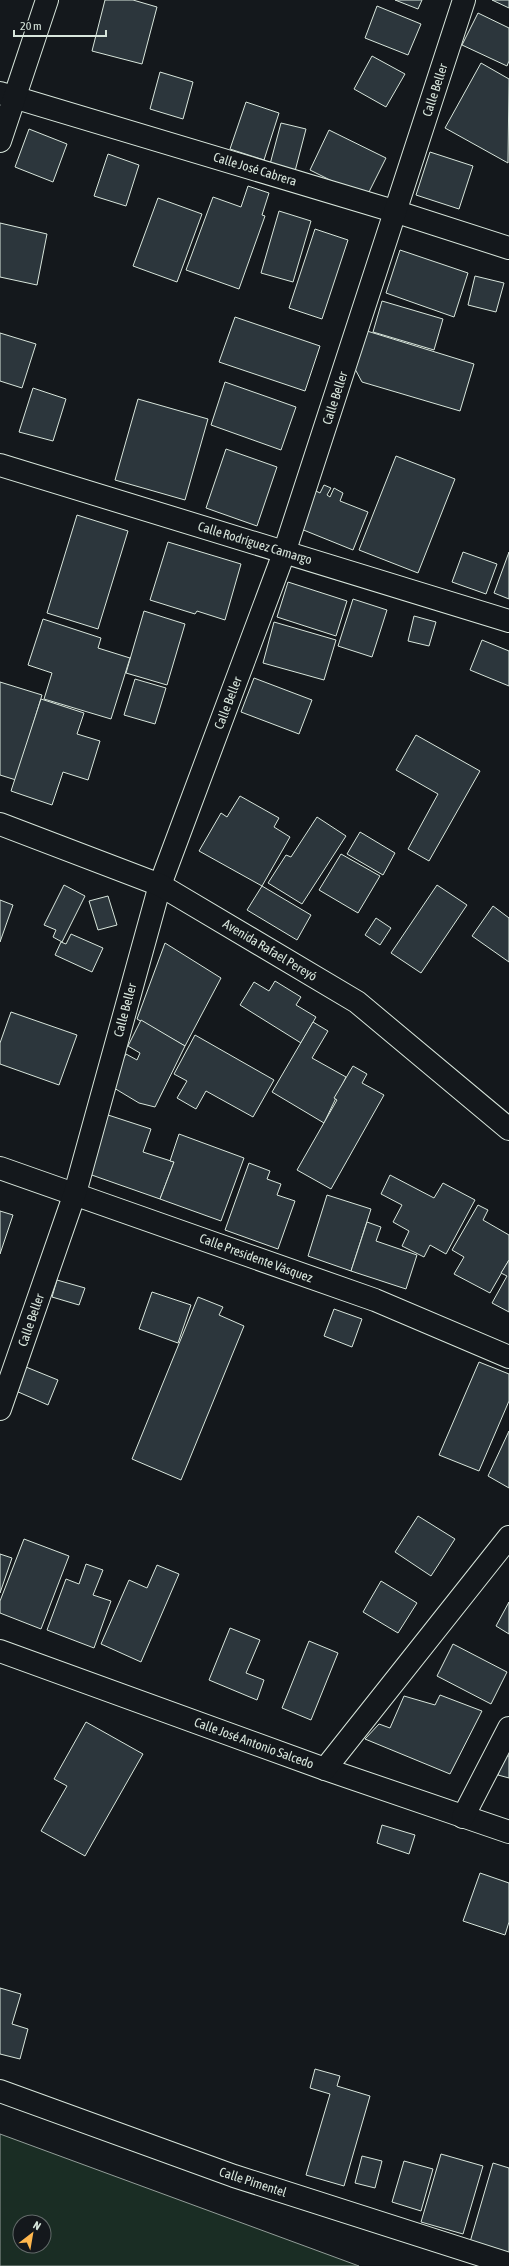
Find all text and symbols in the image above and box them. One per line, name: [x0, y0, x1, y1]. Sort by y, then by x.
scale bar: [14, 12, 106, 38]
text: 20 m: [20, 19, 42, 33]
street label: Calle Beller: [419, 61, 451, 118]
street label: Calle José Cabrera: [212, 149, 298, 189]
street label: Calle Beller: [319, 369, 351, 426]
street label: Calle Rodríguez Camargo: [196, 519, 314, 567]
street label: Calle Beller: [211, 675, 245, 731]
street label: Avenida Rafael Pereyó: [220, 916, 320, 984]
street label: Calle Beller: [111, 981, 139, 1038]
street label: Calle Presidente Vásquez: [197, 1231, 315, 1286]
street label: Calle Beller: [15, 1291, 47, 1348]
street label: Calle José Antonio Salcedo: [192, 1714, 316, 1772]
street label: Calle Pimentel: [217, 2164, 289, 2200]
north arrow: [12, 2214, 52, 2254]
text: N: [31, 2219, 43, 2232]

